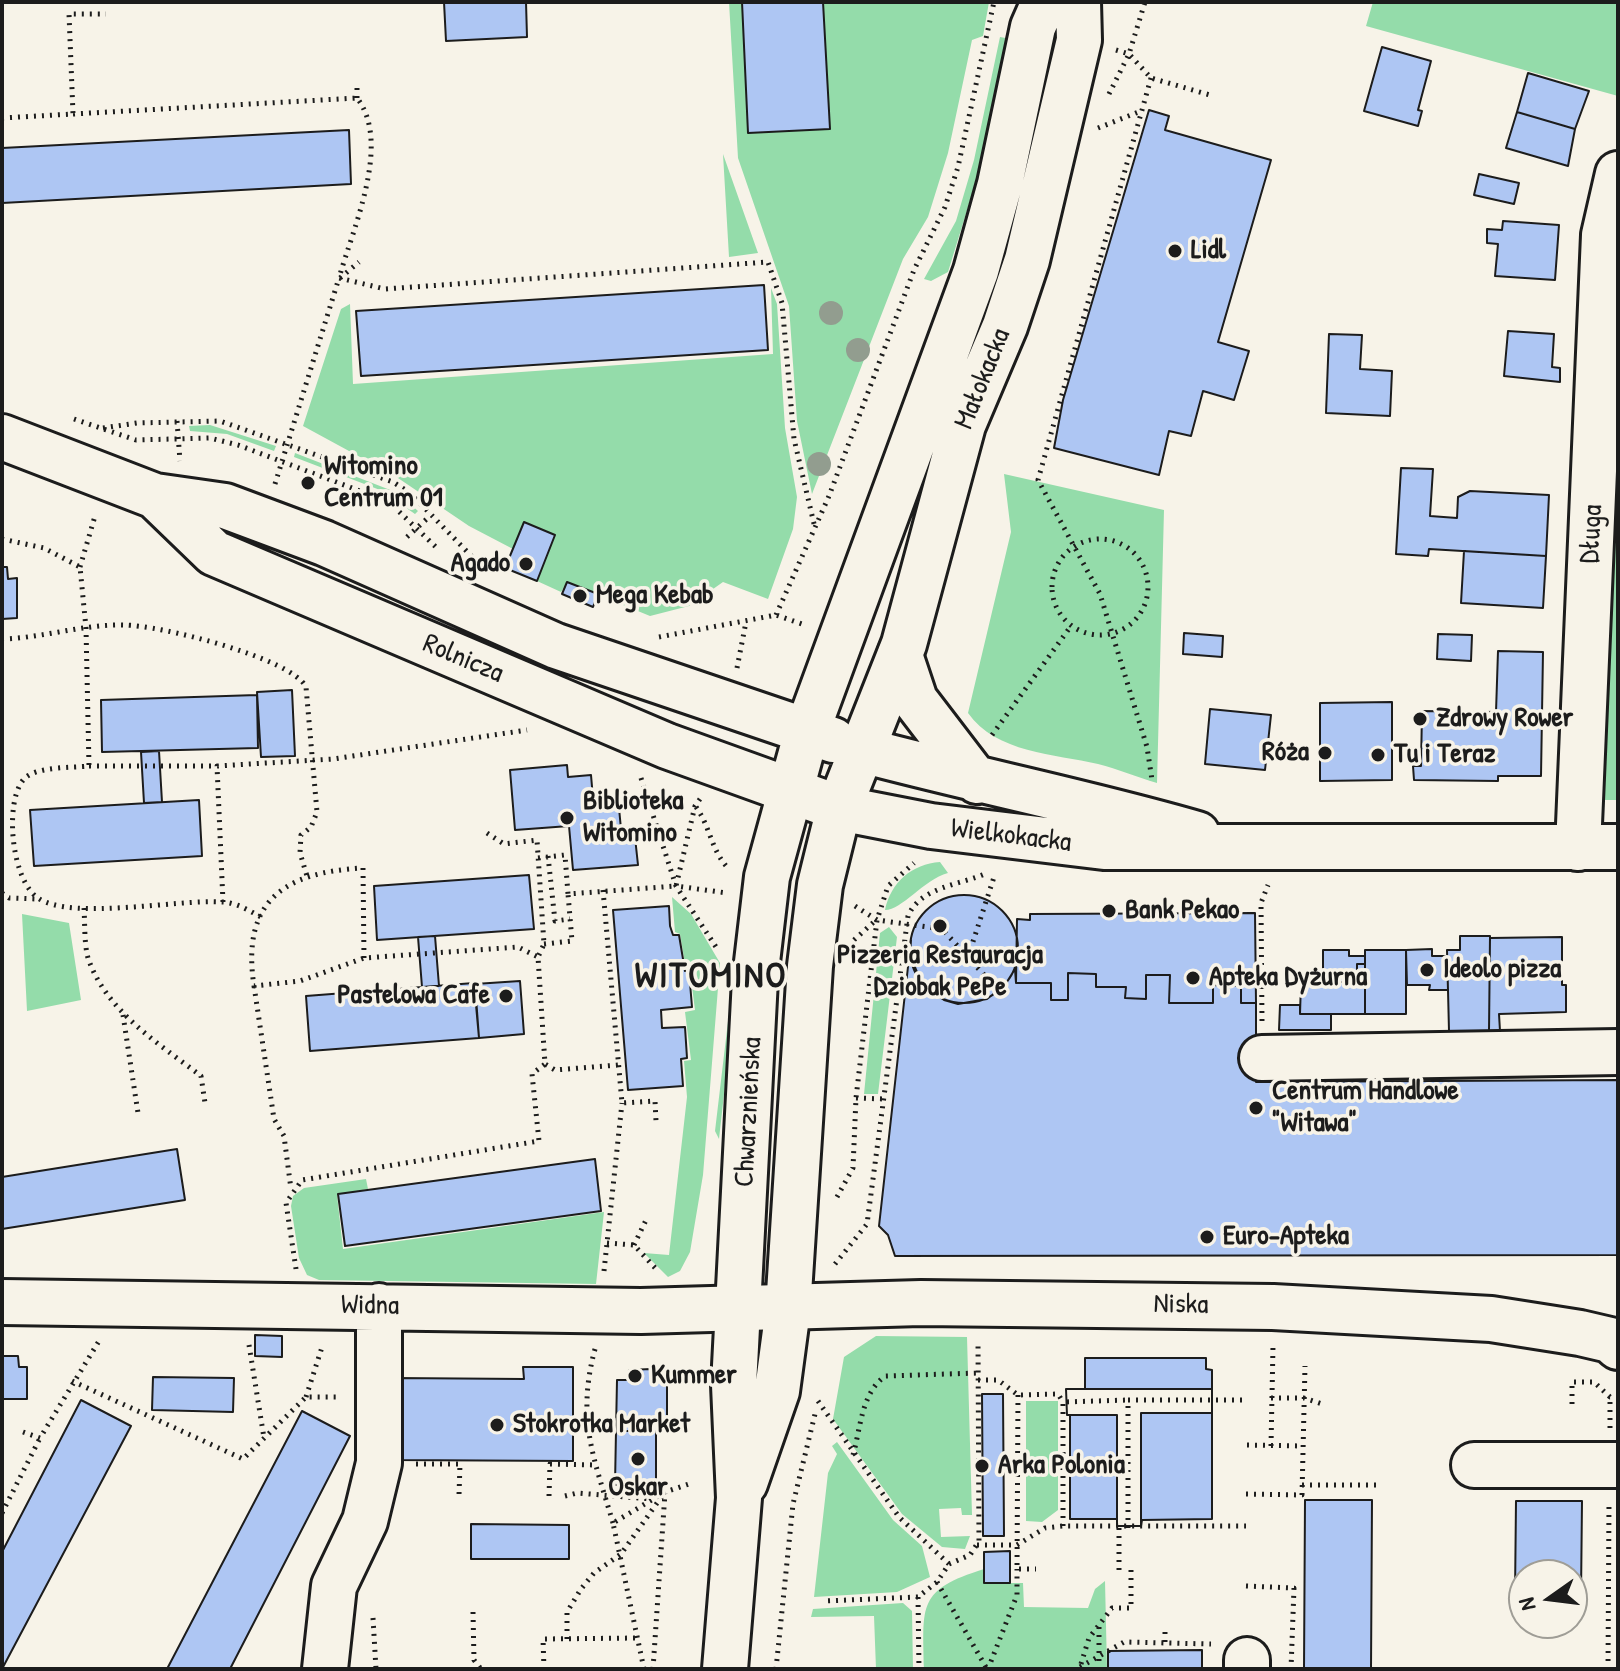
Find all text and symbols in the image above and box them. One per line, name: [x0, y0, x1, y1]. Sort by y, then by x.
place label: Lidl: [1191, 234, 1226, 268]
marker: Lidl: [1166, 242, 1184, 260]
street label: Małokacka: [948, 324, 1018, 434]
place label: Witomino Centrum 01: [324, 450, 443, 516]
marker: Witomino Centrum 01: [299, 474, 317, 492]
street label: Długa: [1574, 504, 1610, 564]
place label: Agado: [451, 547, 510, 581]
marker: Agado: [517, 555, 535, 573]
place label: Mega Kebab: [596, 579, 714, 613]
marker: Mega Kebab: [571, 587, 589, 605]
street label: Rolnicza: [418, 627, 508, 691]
place label: Zdrowy Rower: [1436, 702, 1573, 736]
marker: Zdrowy Rower: [1411, 710, 1429, 728]
place label: Róża: [1262, 736, 1309, 770]
place label: Tu i Teraz: [1394, 738, 1495, 772]
marker: Róża: [1316, 744, 1334, 762]
marker: Tu i Teraz: [1369, 746, 1387, 764]
place label: Biblioteka Witomino: [583, 785, 683, 851]
marker: Biblioteka Witomino: [558, 809, 576, 827]
street label: Wielkokacka: [949, 812, 1073, 860]
place label: Bank Pekao: [1125, 894, 1239, 928]
marker: Bank Pekao: [1100, 902, 1118, 920]
marker: Pizzeria Restauracja Dziobak PePe: [931, 917, 949, 935]
place label: Pizzeria Restauracja Dziobak PePe: [837, 939, 1043, 1005]
place label: Ideolo pizza: [1443, 953, 1561, 987]
district label: WITOMINO: [635, 955, 787, 999]
place label: Apteka Dyżurna: [1209, 961, 1367, 995]
marker: Ideolo pizza: [1418, 961, 1436, 979]
marker: Apteka Dyżurna: [1184, 969, 1202, 987]
place label: Pastelowa Cafe: [337, 979, 490, 1013]
marker: Pastelowa Cafe: [497, 987, 515, 1005]
street label: Chwarznieńska: [728, 1036, 770, 1188]
place label: Centrum Handlowe "Witawa": [1272, 1075, 1459, 1141]
marker: Centrum Handlowe "Witawa": [1247, 1099, 1265, 1117]
place label: Euro-Apteka: [1223, 1220, 1349, 1254]
marker: Euro-Apteka: [1198, 1228, 1216, 1246]
street label: Niska: [1153, 1288, 1209, 1322]
street label: Widna: [341, 1289, 399, 1323]
place label: Kummer: [651, 1359, 737, 1393]
marker: Kummer: [626, 1367, 644, 1385]
place label: Stokrotka Market: [513, 1408, 690, 1442]
marker: Stokrotka Market: [488, 1416, 506, 1434]
place label: Arka Polonia: [998, 1449, 1125, 1483]
marker: Oskar: [629, 1450, 647, 1468]
marker: Arka Polonia: [973, 1457, 991, 1475]
place label: Oskar: [608, 1471, 668, 1505]
north arrow: [1508, 1559, 1588, 1639]
text: N: [1511, 1595, 1543, 1614]

